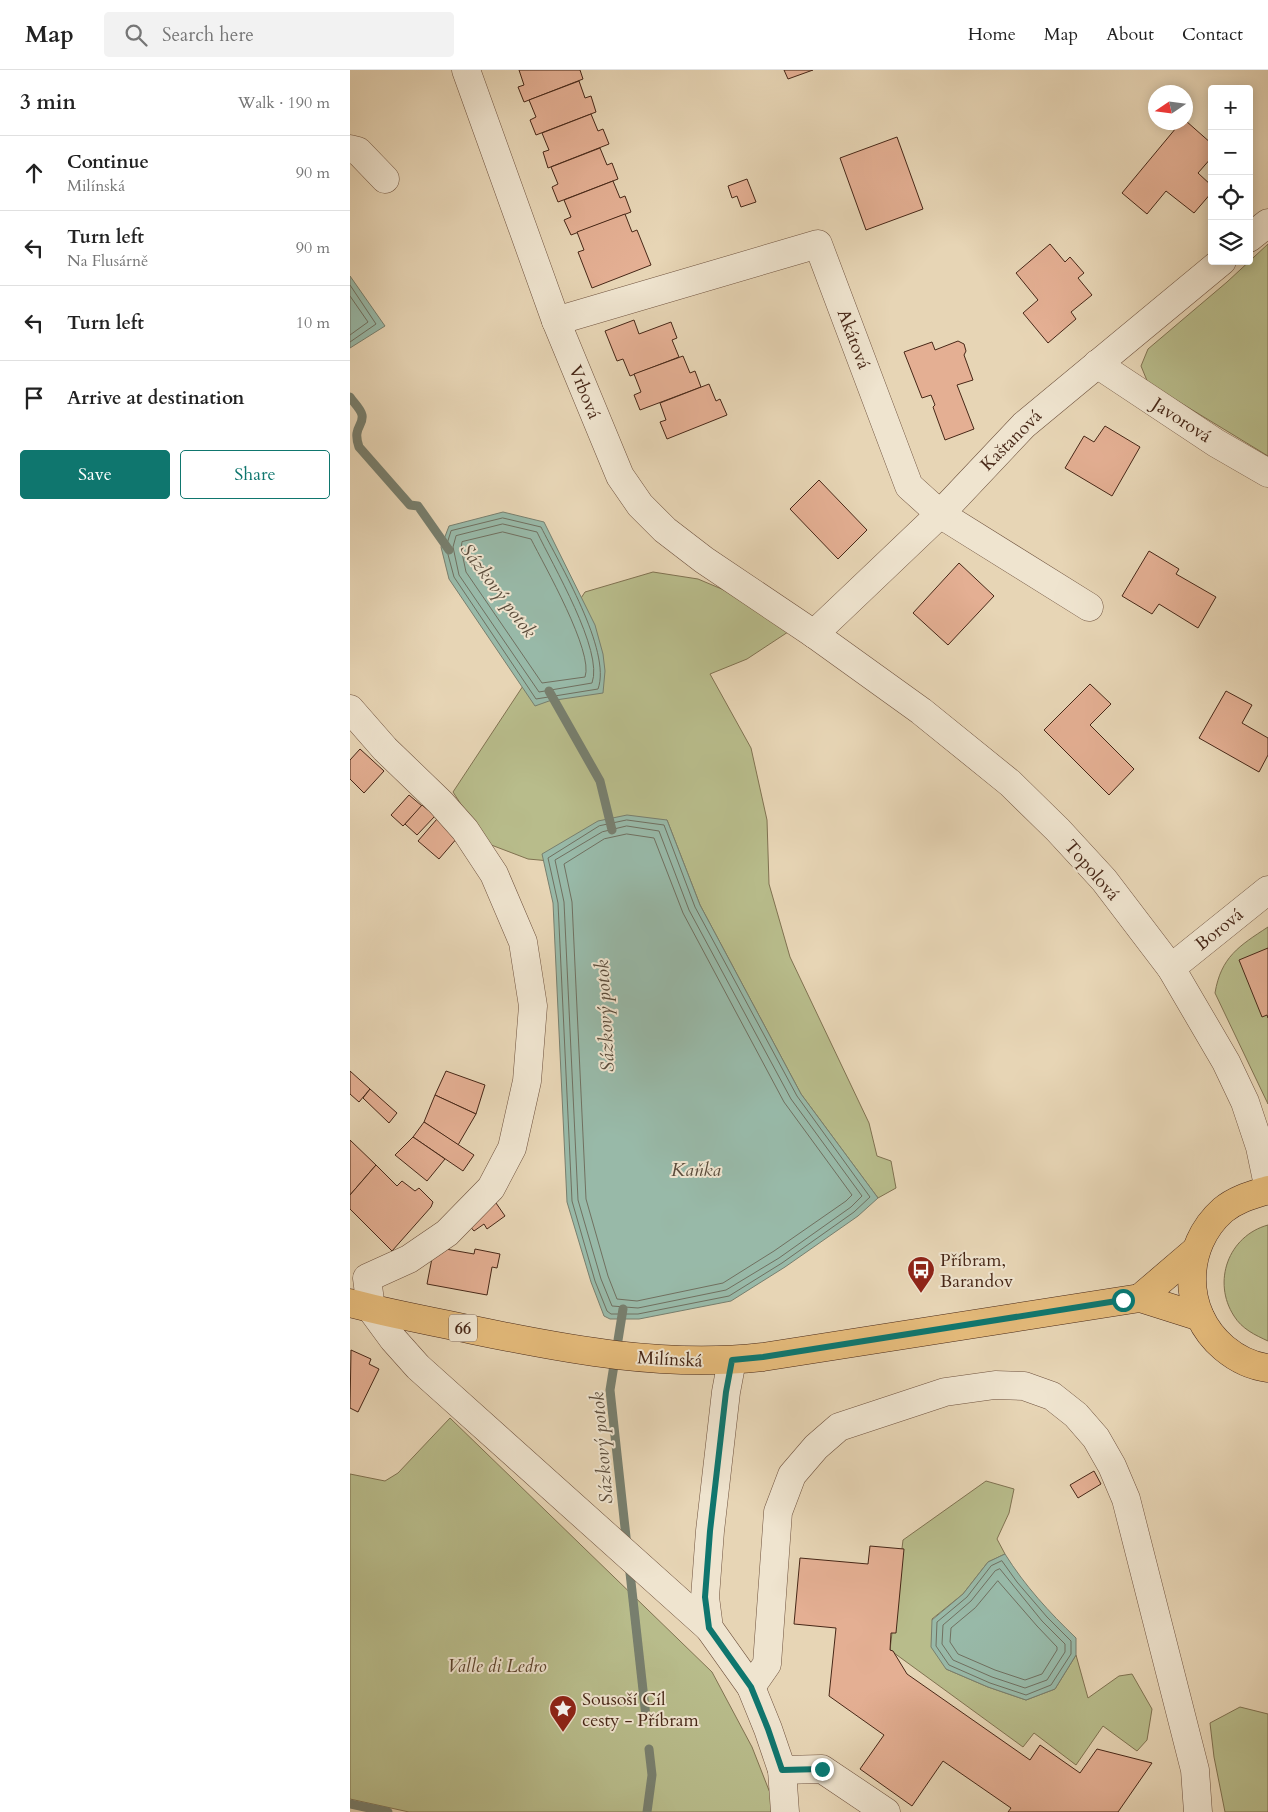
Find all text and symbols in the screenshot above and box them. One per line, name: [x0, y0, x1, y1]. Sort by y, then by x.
search box: [104, 12, 454, 57]
text: Map: [25, 18, 74, 51]
icon: search: [122, 21, 150, 49]
text: Search here: [162, 22, 254, 48]
text: Home: [968, 22, 1016, 47]
text: Map: [1044, 22, 1078, 47]
text: About: [1106, 22, 1154, 47]
text: Contact: [1182, 22, 1243, 47]
north arrow: [1148, 85, 1193, 130]
map controls: [1208, 85, 1253, 265]
button: +: [1208, 85, 1253, 130]
text: 3 min: [20, 88, 76, 117]
text: Walk · 190 m: [238, 92, 330, 114]
button: −: [1208, 130, 1253, 175]
text: Continue: [67, 149, 149, 175]
icon: ahead: [20, 159, 48, 187]
text: 90 m: [296, 162, 330, 184]
text: Milínská: [67, 175, 125, 197]
button: locate: [1208, 175, 1253, 220]
button: layers: [1208, 220, 1253, 265]
text: Turn left: [67, 224, 144, 250]
icon: left: [20, 234, 48, 262]
text: 90 m: [296, 237, 330, 259]
text: Na Flusárně: [67, 250, 148, 272]
street label: Akátová: [831, 306, 876, 373]
icon: left: [20, 309, 48, 337]
text: Turn left: [67, 310, 144, 336]
text: 10 m: [296, 312, 330, 334]
street label: Vrbová: [562, 362, 607, 423]
icon: arrive: [20, 384, 48, 412]
text: Arrive at destination: [67, 385, 244, 411]
street label: Javorová: [1145, 390, 1216, 449]
street label: Kaštanová: [975, 404, 1048, 477]
button: Save: [20, 450, 170, 499]
button: Share: [180, 450, 330, 499]
water label: Sázkový potok: [454, 538, 543, 644]
street label: Topolová: [1058, 834, 1125, 906]
street label: Borová: [1190, 902, 1249, 956]
water label: Sázkový potok: [589, 959, 621, 1073]
water label: Kaňka: [671, 1157, 722, 1183]
place label: Příbram, Barandov: [940, 1248, 1014, 1294]
bus stop icon: Příbram, Barandov: [906, 1255, 936, 1294]
route start: [1112, 1289, 1135, 1312]
road number: 66: [449, 1314, 477, 1342]
street label: Milínská: [637, 1345, 703, 1374]
water label: Sázkový potok: [584, 1390, 620, 1505]
park label: Valle di Ledro: [447, 1654, 547, 1679]
place label: Sousoší Cíl cesty - Příbram: [582, 1687, 700, 1733]
place icon: Sousoší Cíl cesty - Příbram: [548, 1694, 578, 1733]
route end: [811, 1758, 834, 1781]

